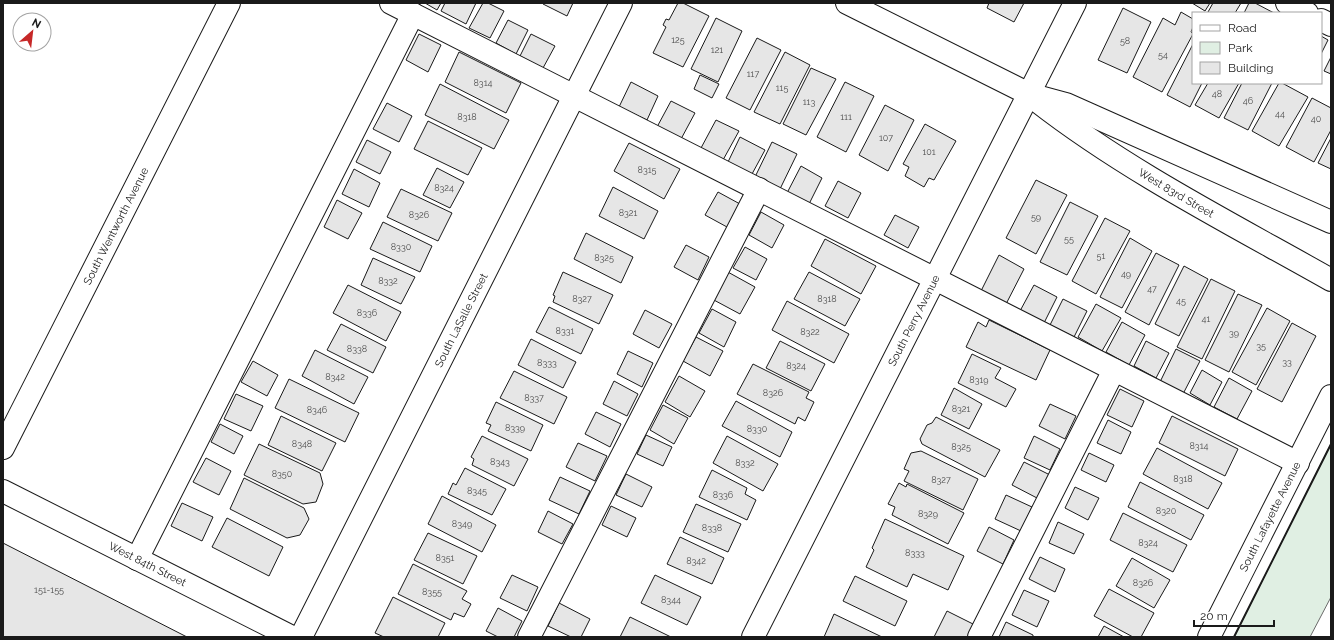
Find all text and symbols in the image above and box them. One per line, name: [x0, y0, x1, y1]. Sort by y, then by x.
north arrow: [12, 12, 52, 52]
legend: [1192, 12, 1322, 84]
text: N: [30, 16, 43, 31]
text: Road: [1228, 21, 1257, 35]
house number: 125: [671, 35, 685, 45]
house number: 58: [1120, 36, 1130, 46]
text: Park: [1228, 41, 1253, 55]
house number: 121: [711, 45, 723, 55]
house number: 54: [1158, 50, 1168, 60]
text: Building: [1228, 61, 1274, 75]
house number: 117: [747, 69, 759, 79]
house number: 8314: [474, 78, 493, 88]
house number: 115: [776, 83, 788, 93]
house number: 48: [1212, 89, 1222, 99]
house number: 46: [1243, 96, 1254, 106]
house number: 113: [803, 97, 815, 107]
house number: 44: [1275, 109, 1285, 119]
house number: 8318: [457, 112, 477, 122]
house number: 111: [840, 112, 852, 122]
house number: 40: [1311, 114, 1322, 124]
house number: 107: [879, 133, 893, 143]
house number: 101: [922, 147, 936, 157]
street label: South Wentworth Avenue: [81, 165, 151, 287]
house number: 8315: [638, 165, 657, 175]
street label: West 83rd Street: [1136, 166, 1217, 220]
house number: 8324: [434, 183, 454, 193]
house number: 8321: [619, 208, 637, 218]
house number: 8326: [409, 210, 430, 220]
house number: 59: [1031, 212, 1041, 222]
house number: 55: [1064, 234, 1074, 244]
house number: 8330: [391, 242, 412, 252]
house number: 51: [1097, 251, 1106, 261]
house number: 8325: [594, 253, 614, 263]
house number: 49: [1121, 269, 1131, 279]
street label: South LaSalle Street: [432, 271, 490, 369]
street label: South Perry Avenue: [885, 272, 943, 368]
house number: 8332: [378, 276, 398, 286]
house number: 47: [1147, 284, 1157, 294]
house number: 8327: [572, 294, 592, 304]
house number: 8318: [817, 294, 837, 304]
house number: 45: [1176, 296, 1186, 306]
house number: 8336: [357, 308, 378, 318]
house number: 41: [1202, 314, 1211, 324]
house number: 8331: [556, 326, 575, 336]
house number: 8322: [800, 327, 820, 337]
house number: 39: [1229, 328, 1239, 338]
house number: 35: [1256, 341, 1266, 351]
house number: 8338: [347, 344, 367, 354]
house number: 33: [1282, 357, 1292, 367]
house number: 8333: [537, 358, 557, 368]
house number: 8324: [786, 361, 806, 371]
house number: 8342: [325, 372, 345, 382]
house number: 8319: [969, 375, 989, 385]
house number: 8326: [763, 388, 784, 398]
house number: 8337: [524, 393, 544, 403]
house number: 8321: [952, 404, 970, 414]
house number: 8346: [307, 405, 328, 415]
house number: 8339: [505, 423, 525, 433]
house number: 8330: [747, 424, 768, 434]
house number: 8348: [292, 439, 312, 449]
house number: 8314: [1190, 441, 1209, 451]
house number: 8325: [951, 442, 971, 452]
house number: 8343: [490, 457, 510, 467]
house number: 8332: [735, 458, 755, 468]
street label: South Lafayette Avenue: [1237, 459, 1303, 574]
house number: 8350: [272, 469, 293, 479]
house number: 8318: [1173, 474, 1193, 484]
house number: 8327: [931, 475, 951, 485]
house number: 8345: [467, 486, 487, 496]
house number: 8336: [713, 490, 734, 500]
house number: 8320: [1156, 506, 1177, 516]
house number: 8329: [918, 509, 938, 519]
house number: 8349: [452, 519, 472, 529]
house number: 8338: [702, 523, 722, 533]
house number: 8324: [1138, 538, 1158, 548]
street label: West 84th Street: [107, 539, 189, 589]
house number: 8333: [905, 548, 925, 558]
house number: 8351: [436, 553, 455, 563]
house number: 8342: [686, 556, 706, 566]
house number: 8326: [1133, 578, 1154, 588]
house number: 151-155: [34, 585, 64, 595]
house number: 8355: [422, 587, 442, 597]
house number: 8344: [661, 595, 681, 605]
scale bar: [1194, 602, 1274, 628]
text: 20 m: [1200, 609, 1228, 623]

